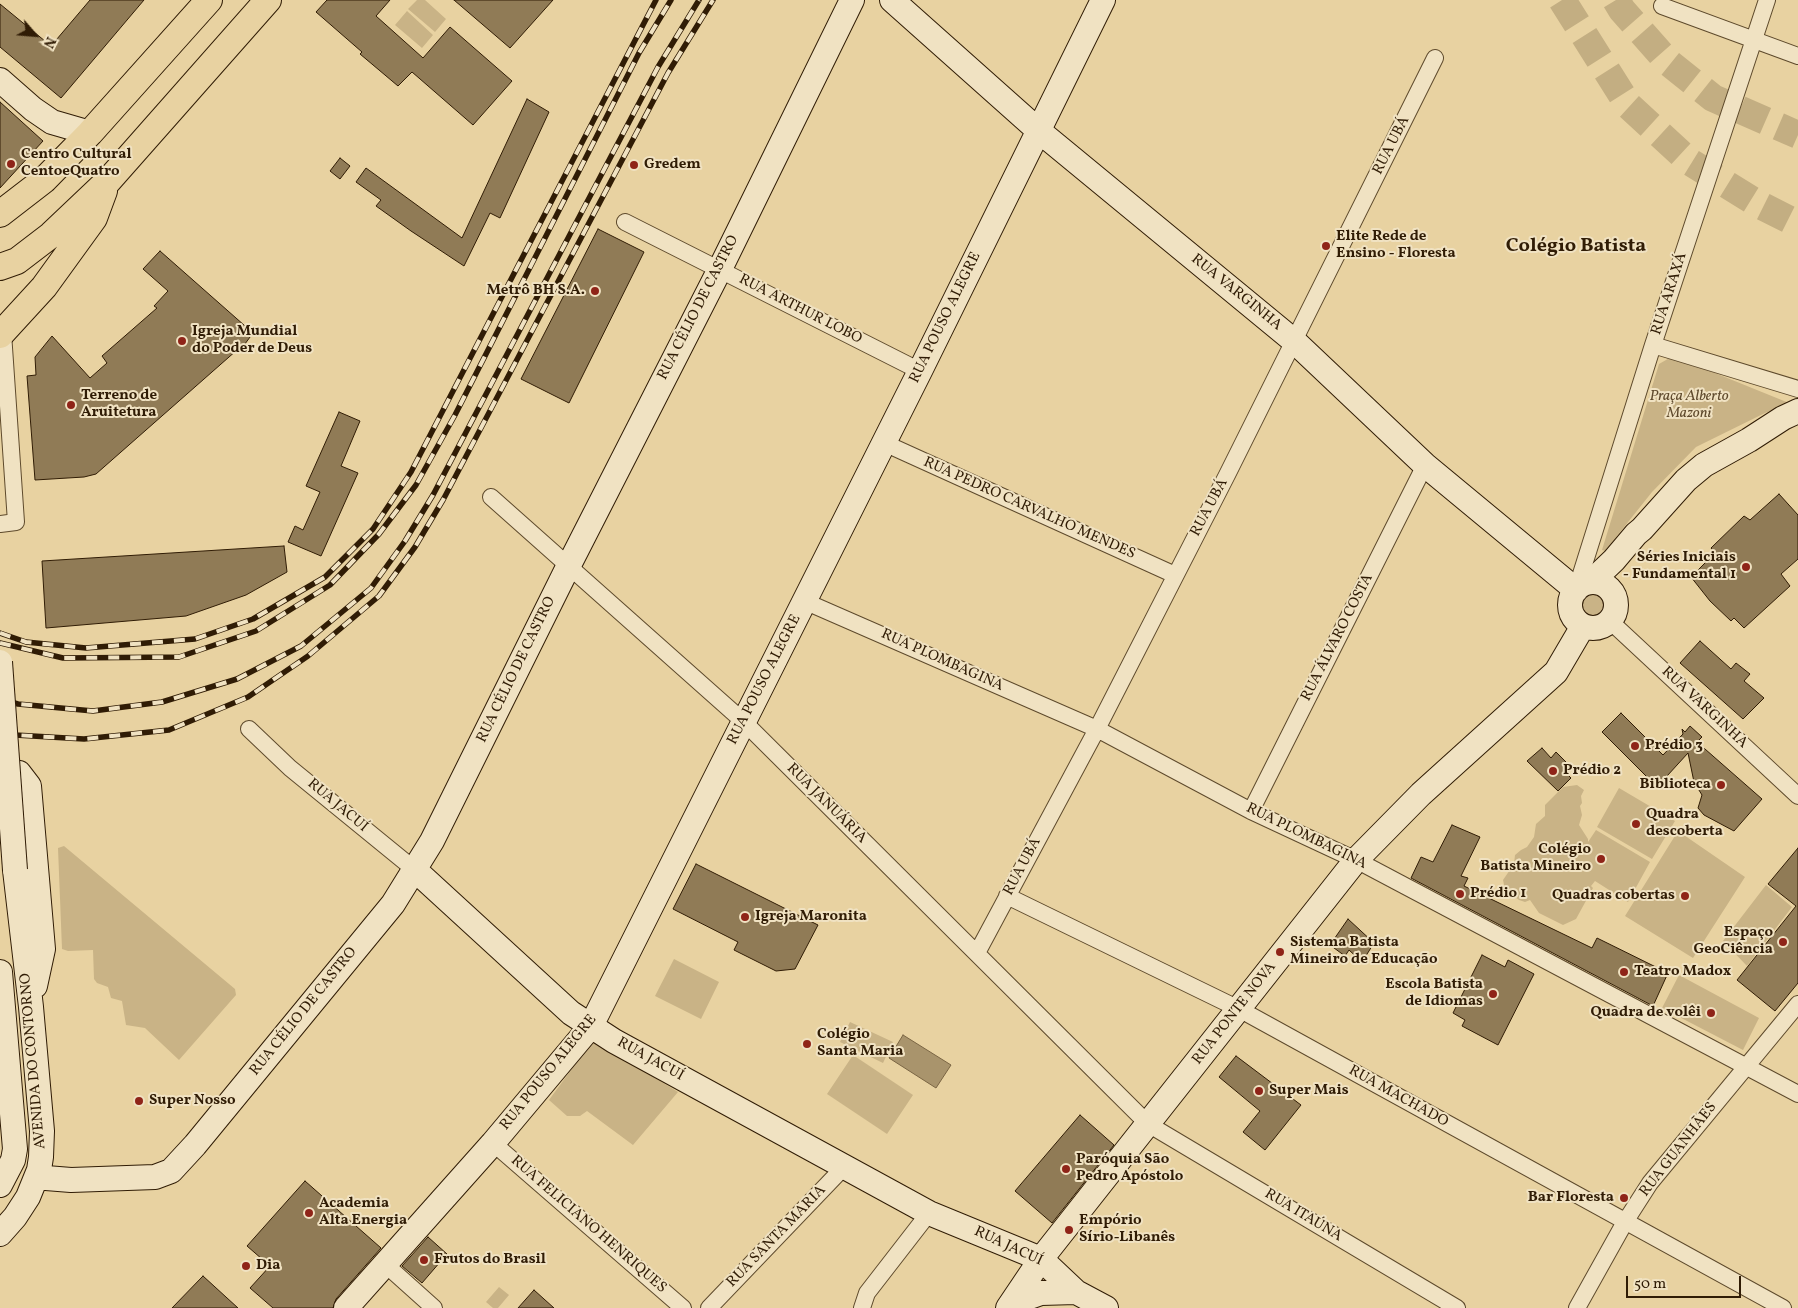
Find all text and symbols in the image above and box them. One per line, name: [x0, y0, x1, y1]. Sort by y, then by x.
north arrow: [10, 10, 60, 60]
text: N: [38, 33, 60, 51]
street label: RUA UBÁ: [1370, 114, 1414, 178]
place label: Centro Cultural CentoeQuatro: [21, 146, 132, 181]
place label: Gredem: [644, 156, 701, 174]
marker: Centro Cultural CentoeQuatro: [5, 158, 17, 170]
marker: Gredem: [628, 159, 640, 171]
place label: Elite Rede de Ensino - Floresta: [1336, 228, 1456, 263]
street label: RUA CÉLIO DE CASTRO: [655, 233, 743, 383]
district label: Colégio Batista: [1506, 235, 1646, 259]
marker: Elite Rede de Ensino - Floresta: [1320, 240, 1332, 252]
street label: RUA POUSO ALEGRE: [906, 250, 986, 386]
street label: RUA VARGINHA: [1187, 251, 1285, 335]
street label: RUA ARAXÁ: [1648, 251, 1692, 337]
street label: RUA ARTHUR LOBO: [735, 271, 865, 349]
place label: Metrô BH S.A.: [487, 282, 585, 300]
marker: Metrô BH S.A.: [589, 285, 601, 297]
place label: Igreja Mundial do Poder de Deus: [192, 323, 312, 358]
marker: Igreja Mundial do Poder de Deus: [176, 335, 188, 347]
place label: Terreno de Aruitetura: [81, 387, 157, 422]
park label: Praça Alberto Mazoni: [1649, 388, 1729, 423]
marker: Terreno de Aruitetura: [65, 399, 77, 411]
street label: RUA PEDRO CARVALHO MENDES: [920, 454, 1138, 564]
street label: RUA UBÁ: [1187, 476, 1233, 540]
place label: Séries Iniciais - Fundamental 1: [1623, 549, 1736, 584]
marker: Séries Iniciais - Fundamental 1: [1740, 561, 1752, 573]
street label: RUA ÁLVARO COSTA: [1298, 571, 1378, 705]
street label: RUA CÉLIO DE CASTRO: [474, 594, 560, 746]
street label: RUA POUSO ALEGRE: [724, 612, 806, 748]
street label: RUA PLOMBAGINA: [878, 626, 1006, 696]
street label: RUA VARGINHA: [1657, 663, 1751, 753]
place label: Prédio 3: [1645, 737, 1703, 755]
marker: Prédio 3: [1629, 740, 1641, 752]
street label: RUA JANUÁRIA: [782, 760, 870, 848]
place label: Prédio 2: [1563, 762, 1621, 780]
marker: Prédio 2: [1547, 765, 1559, 777]
street label: RUA JACUÍ: [303, 775, 371, 837]
place label: Biblioteca: [1640, 776, 1711, 794]
marker: Biblioteca: [1715, 779, 1727, 791]
street label: RUA PLOMBAGINA: [1243, 800, 1369, 874]
place label: Quadra descoberta: [1646, 806, 1723, 841]
marker: Quadra descoberta: [1630, 818, 1642, 830]
street label: RUA UBÁ: [1000, 835, 1046, 899]
place label: Colégio Batista Mineiro: [1480, 841, 1591, 876]
marker: Colégio Batista Mineiro: [1595, 853, 1607, 865]
place label: Prédio 1: [1470, 885, 1526, 903]
place label: Quadras cobertas: [1552, 887, 1675, 905]
marker: Prédio 1: [1454, 888, 1466, 900]
marker: Quadras cobertas: [1679, 890, 1691, 902]
place label: Igreja Maronita: [755, 908, 867, 926]
marker: Igreja Maronita: [739, 911, 751, 923]
place label: Espaço GeoCiência: [1694, 924, 1773, 959]
place label: Sistema Batista Mineiro de Educação: [1290, 934, 1437, 969]
marker: Espaço GeoCiência: [1777, 936, 1789, 948]
street label: RUA CÉLIO DE CASTRO: [247, 944, 361, 1080]
marker: Sistema Batista Mineiro de Educação: [1274, 946, 1286, 958]
street label: RUA PONTE NOVA: [1189, 959, 1281, 1069]
place label: Teatro Madox: [1634, 963, 1731, 981]
marker: Teatro Madox: [1618, 966, 1630, 978]
street label: AVENIDA DO CONTORNO: [17, 972, 51, 1150]
place label: Escola Batista de Idiomas: [1385, 976, 1483, 1011]
marker: Escola Batista de Idiomas: [1487, 988, 1499, 1000]
place label: Quadra de volêi: [1591, 1004, 1701, 1022]
marker: Quadra de volêi: [1705, 1007, 1717, 1019]
street label: RUA POUSO ALEGRE: [497, 1012, 601, 1134]
place label: Colégio Santa Maria: [817, 1026, 903, 1061]
street label: RUA JACUÍ: [613, 1034, 687, 1086]
marker: Colégio Santa Maria: [801, 1038, 813, 1050]
street label: RUA MACHADO: [1345, 1062, 1451, 1132]
place label: Super Mais: [1269, 1082, 1349, 1100]
marker: Super Mais: [1253, 1085, 1265, 1097]
place label: Super Nosso: [149, 1092, 236, 1110]
marker: Super Nosso: [133, 1095, 145, 1107]
street label: RUA GUANHÃES: [1637, 1099, 1721, 1201]
place label: Paróquia São Pedro Apóstolo: [1076, 1151, 1183, 1186]
street label: RUA FELICIANO HENRIQUES: [506, 1152, 670, 1298]
marker: Paróquia São Pedro Apóstolo: [1060, 1163, 1072, 1175]
street label: RUA SANTA MARIA: [724, 1182, 830, 1292]
street label: RUA ITAÚNA: [1261, 1186, 1345, 1246]
place label: Bar Floresta: [1528, 1189, 1614, 1207]
marker: Bar Floresta: [1618, 1192, 1630, 1204]
place label: Academia Alta Energia: [319, 1195, 407, 1230]
marker: Academia Alta Energia: [303, 1207, 315, 1219]
place label: Empório Sírio-Libanês: [1079, 1212, 1175, 1247]
street label: RUA JACUÍ: [971, 1223, 1045, 1271]
marker: Empório Sírio-Libanês: [1063, 1224, 1075, 1236]
place label: Frutos do Brasil: [434, 1251, 546, 1269]
marker: Frutos do Brasil: [418, 1254, 430, 1266]
place label: Dia: [256, 1257, 281, 1275]
marker: Dia: [240, 1260, 252, 1272]
scale bar: [1628, 1266, 1743, 1298]
text: 50 m: [1634, 1274, 1666, 1295]

